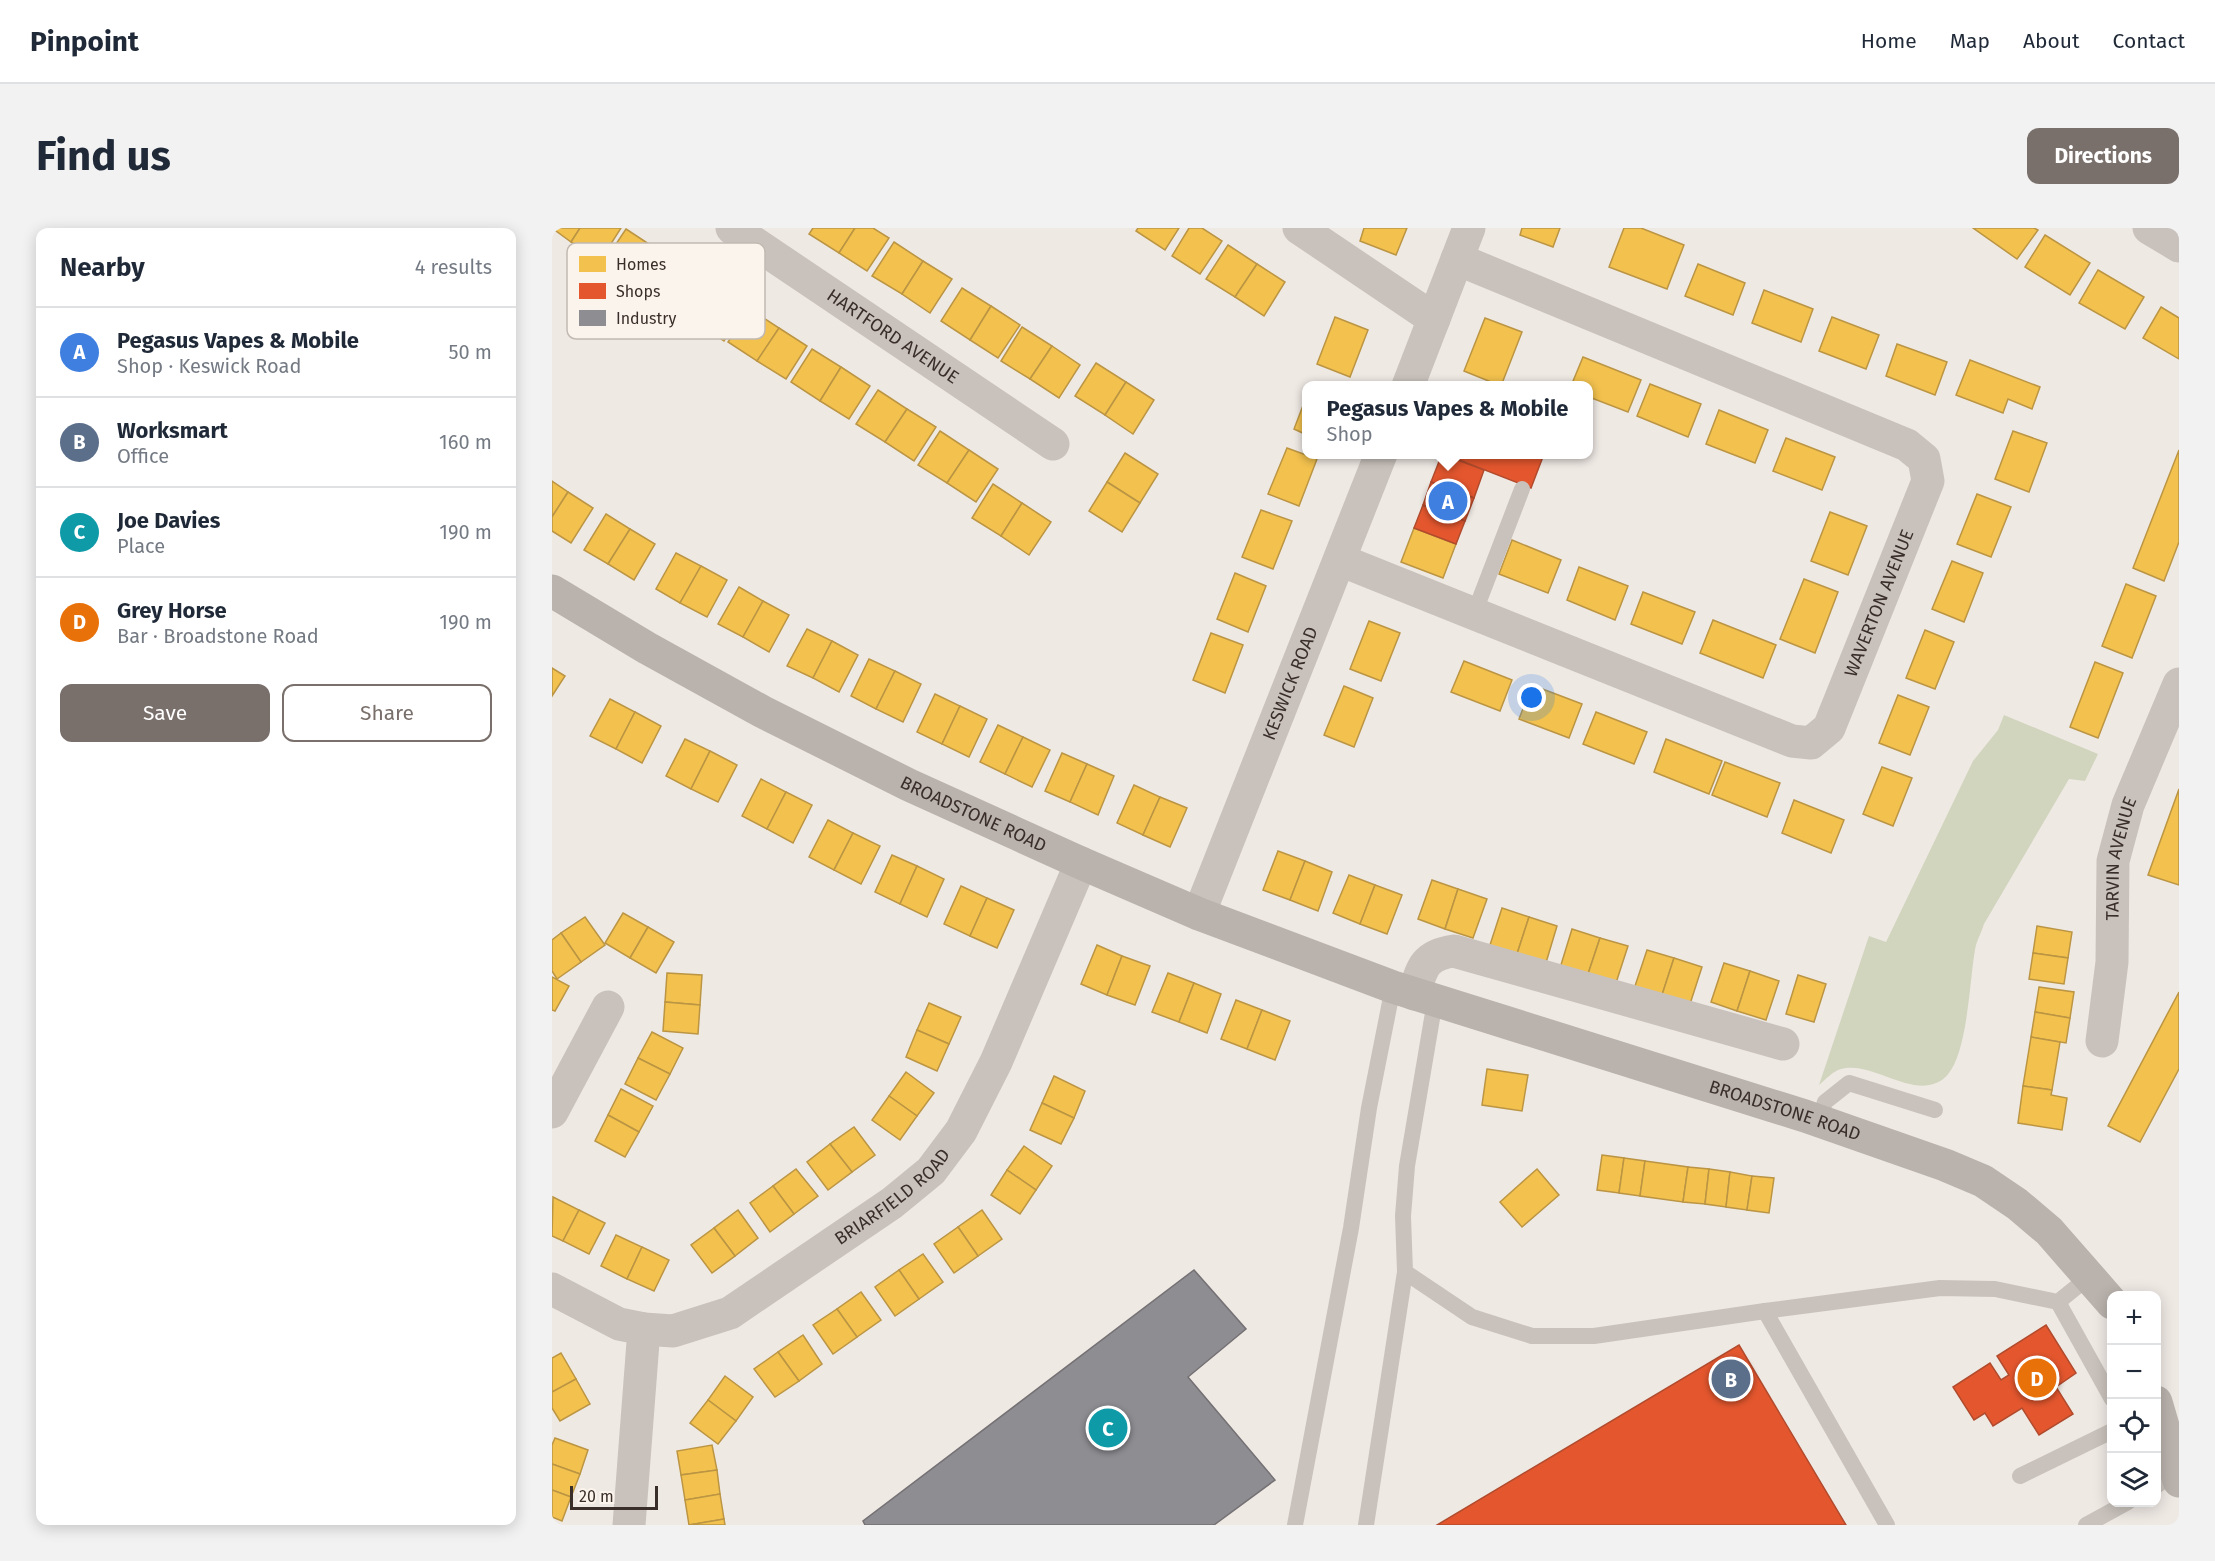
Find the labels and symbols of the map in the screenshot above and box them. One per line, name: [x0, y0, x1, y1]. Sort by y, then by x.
legend: [567, 243, 765, 339]
text: Homes: [616, 255, 666, 274]
text: Shops: [616, 282, 660, 301]
street label: HARTFORD AVENUE: [823, 284, 963, 388]
text: Industry: [616, 309, 676, 328]
pin: A: [1428, 478, 1468, 524]
street label: WAVERTON AVENUE: [1840, 526, 1918, 680]
street label: KESWICK ROAD: [1258, 623, 1323, 743]
your location: [1517, 683, 1546, 712]
street label: BROADSTONE ROAD: [896, 771, 1050, 857]
street label: TARVIN AVENUE: [2101, 793, 2141, 920]
street label: BROADSTONE ROAD: [1706, 1076, 1864, 1146]
street label: BRIARFIELD ROAD: [830, 1144, 955, 1250]
pin: B: [1712, 1356, 1750, 1402]
pin: D: [2018, 1356, 2056, 1400]
pin: C: [1088, 1406, 1128, 1450]
scale bar: [570, 1483, 658, 1510]

